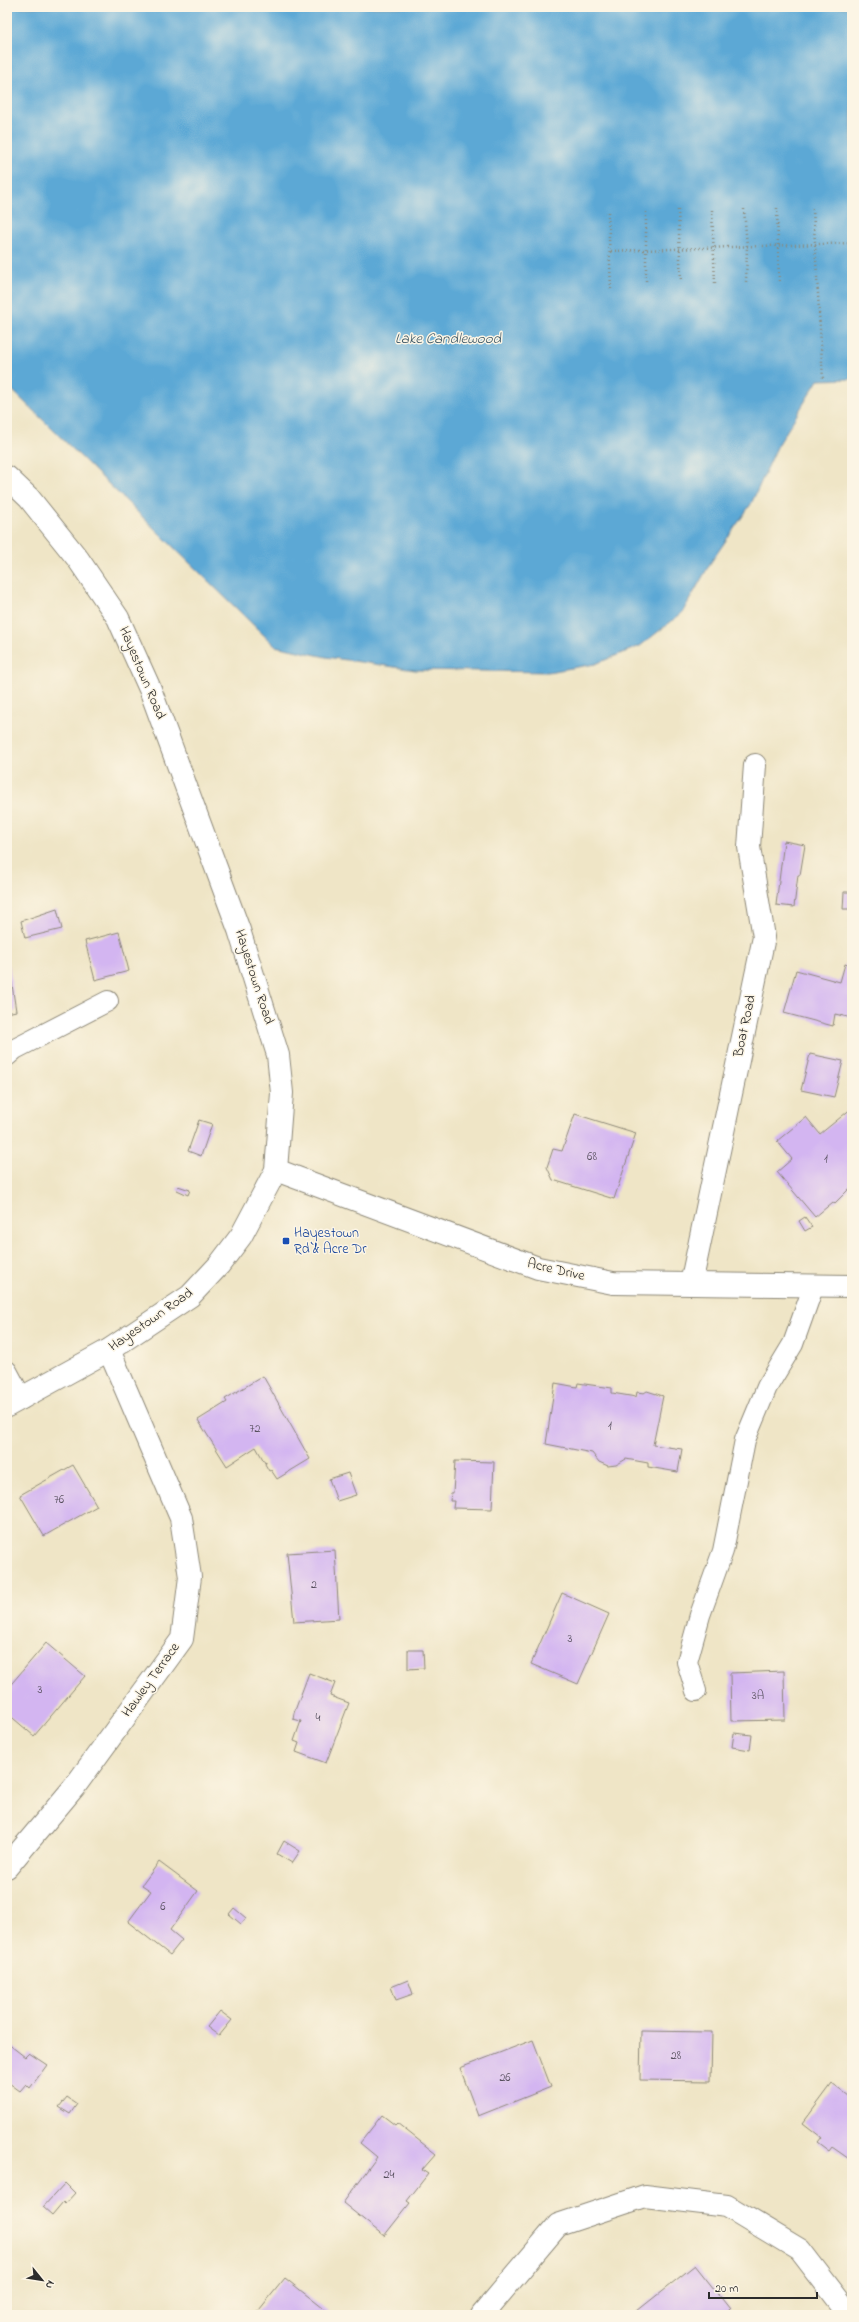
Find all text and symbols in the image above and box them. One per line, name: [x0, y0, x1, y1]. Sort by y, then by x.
water label: Lake Candlewood: [395, 328, 501, 350]
street label: Hayestown Road: [112, 623, 171, 723]
street label: Hayestown Road: [228, 927, 279, 1028]
street label: Boat Road: [728, 993, 762, 1060]
house number: 68: [587, 1148, 597, 1166]
house number: 1: [824, 1150, 828, 1168]
place label: Hayestown Rd & Acre Dr: [294, 1223, 367, 1260]
marker: Hayestown Rd & Acre Dr: [281, 1236, 291, 1246]
street label: Acre Drive: [525, 1253, 587, 1287]
street label: Hayestown Road: [104, 1283, 198, 1358]
house number: 1: [608, 1417, 612, 1435]
house number: 72: [250, 1420, 260, 1438]
house number: 76: [54, 1491, 65, 1509]
house number: 2: [311, 1576, 317, 1594]
house number: 3: [568, 1630, 573, 1648]
street label: Hawley Terrace: [117, 1638, 186, 1722]
house number: 3: [38, 1681, 43, 1699]
house number: 3A: [752, 1687, 764, 1705]
house number: 4: [316, 1709, 321, 1727]
house number: 6: [160, 1898, 166, 1916]
house number: 28: [671, 2047, 682, 2065]
house number: 26: [499, 2069, 511, 2087]
house number: 24: [384, 2166, 395, 2184]
north arrow: [22, 2260, 62, 2300]
scale bar: [709, 2274, 817, 2300]
text: N: [41, 2277, 59, 2292]
text: 20 m: [715, 2280, 738, 2298]

